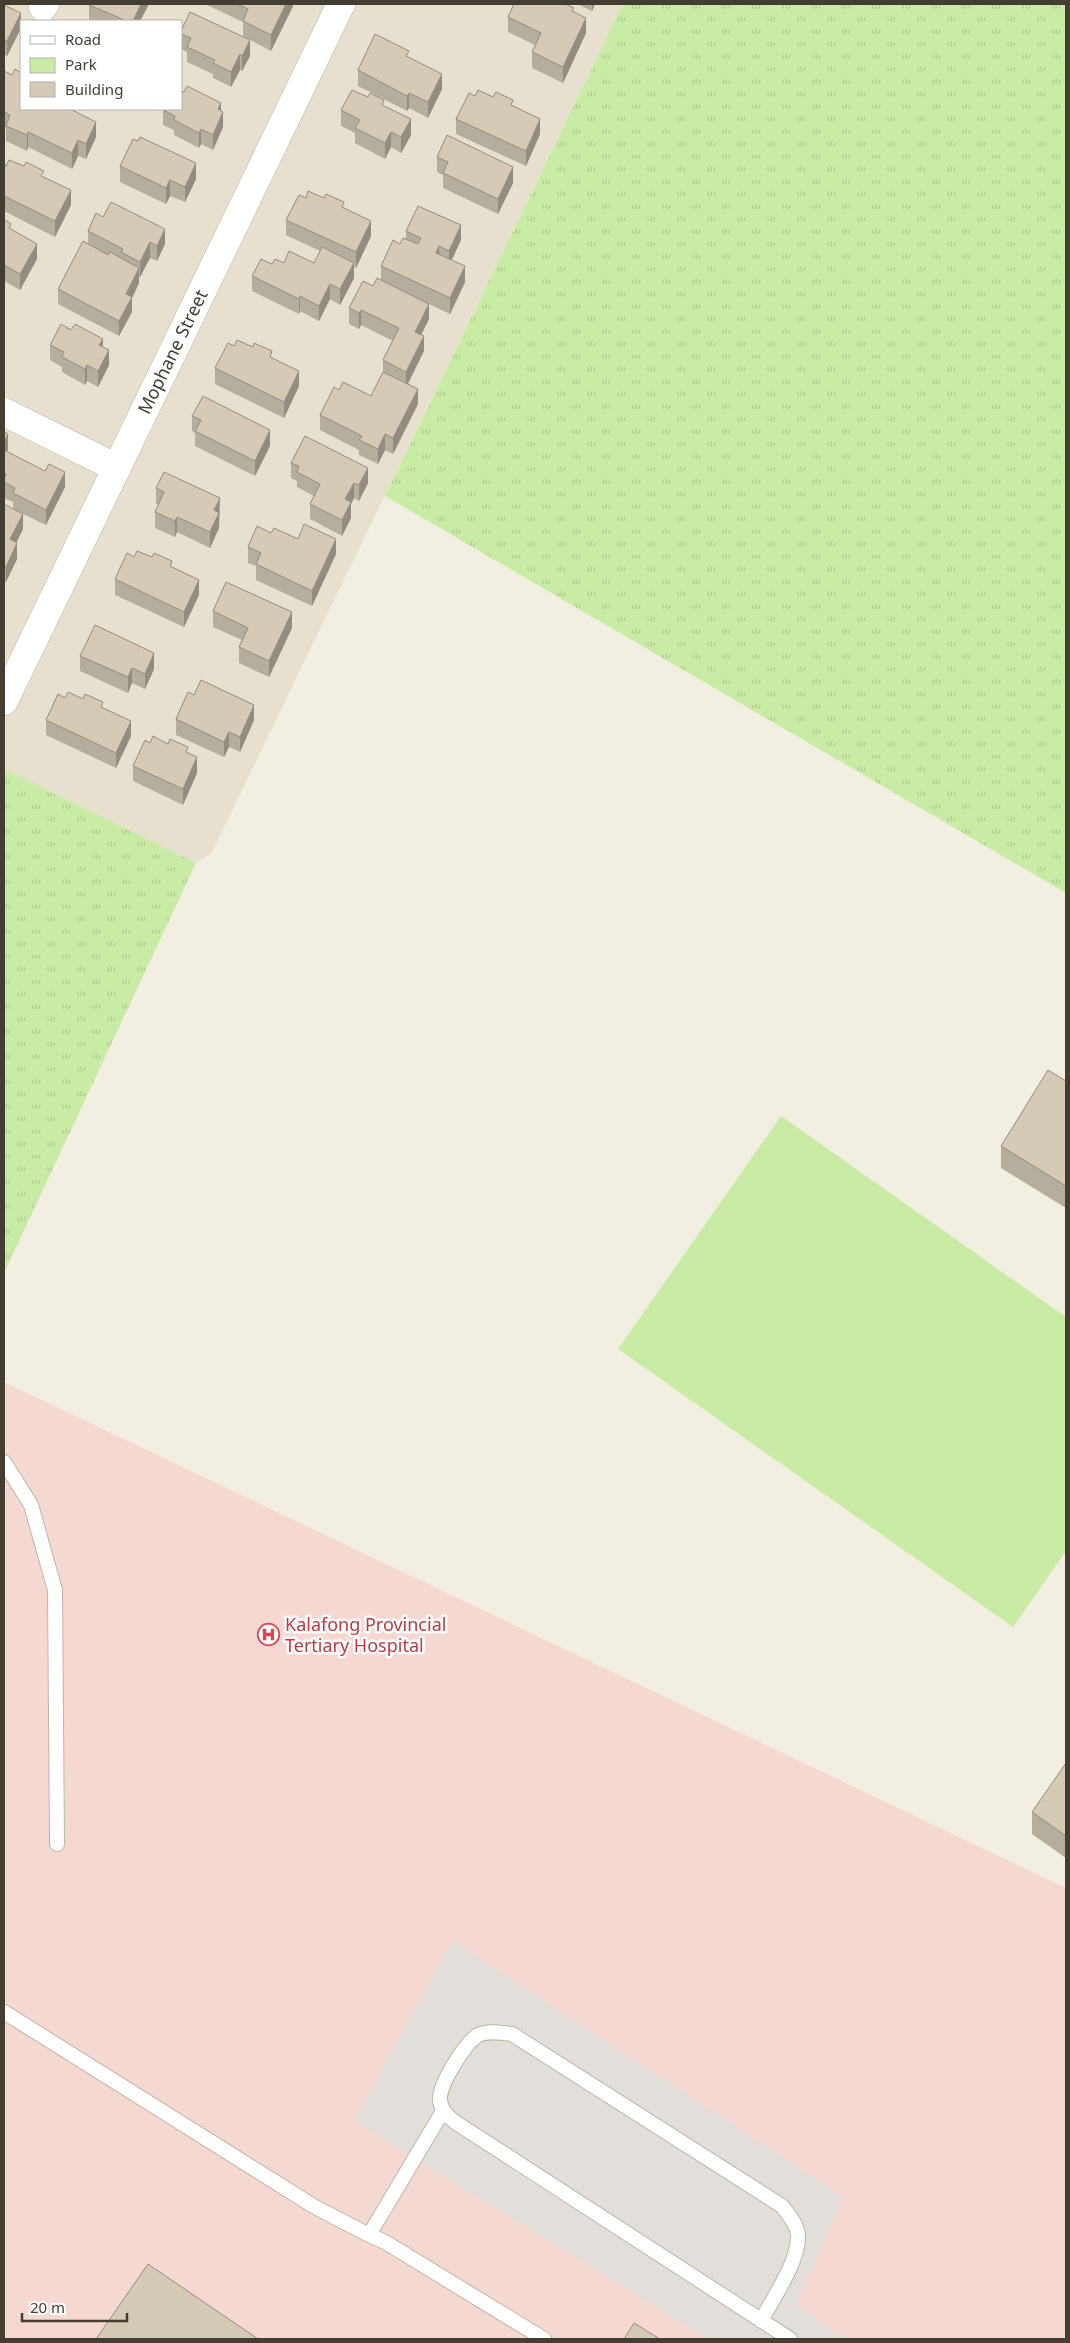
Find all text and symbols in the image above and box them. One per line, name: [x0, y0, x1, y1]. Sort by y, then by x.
legend: [20, 20, 182, 110]
text: Road: [65, 29, 101, 49]
text: Park: [65, 54, 97, 74]
text: Building: [65, 79, 123, 99]
street label: Mophane Street: [132, 285, 213, 418]
place label: Kalafong Provincial Tertiary Hospital: [285, 1612, 446, 1657]
hospital icon: Kalafong Provincial Tertiary Hospital: [257, 1623, 281, 1647]
scale bar: [22, 2290, 128, 2322]
text: 20 m: [30, 2297, 65, 2317]

